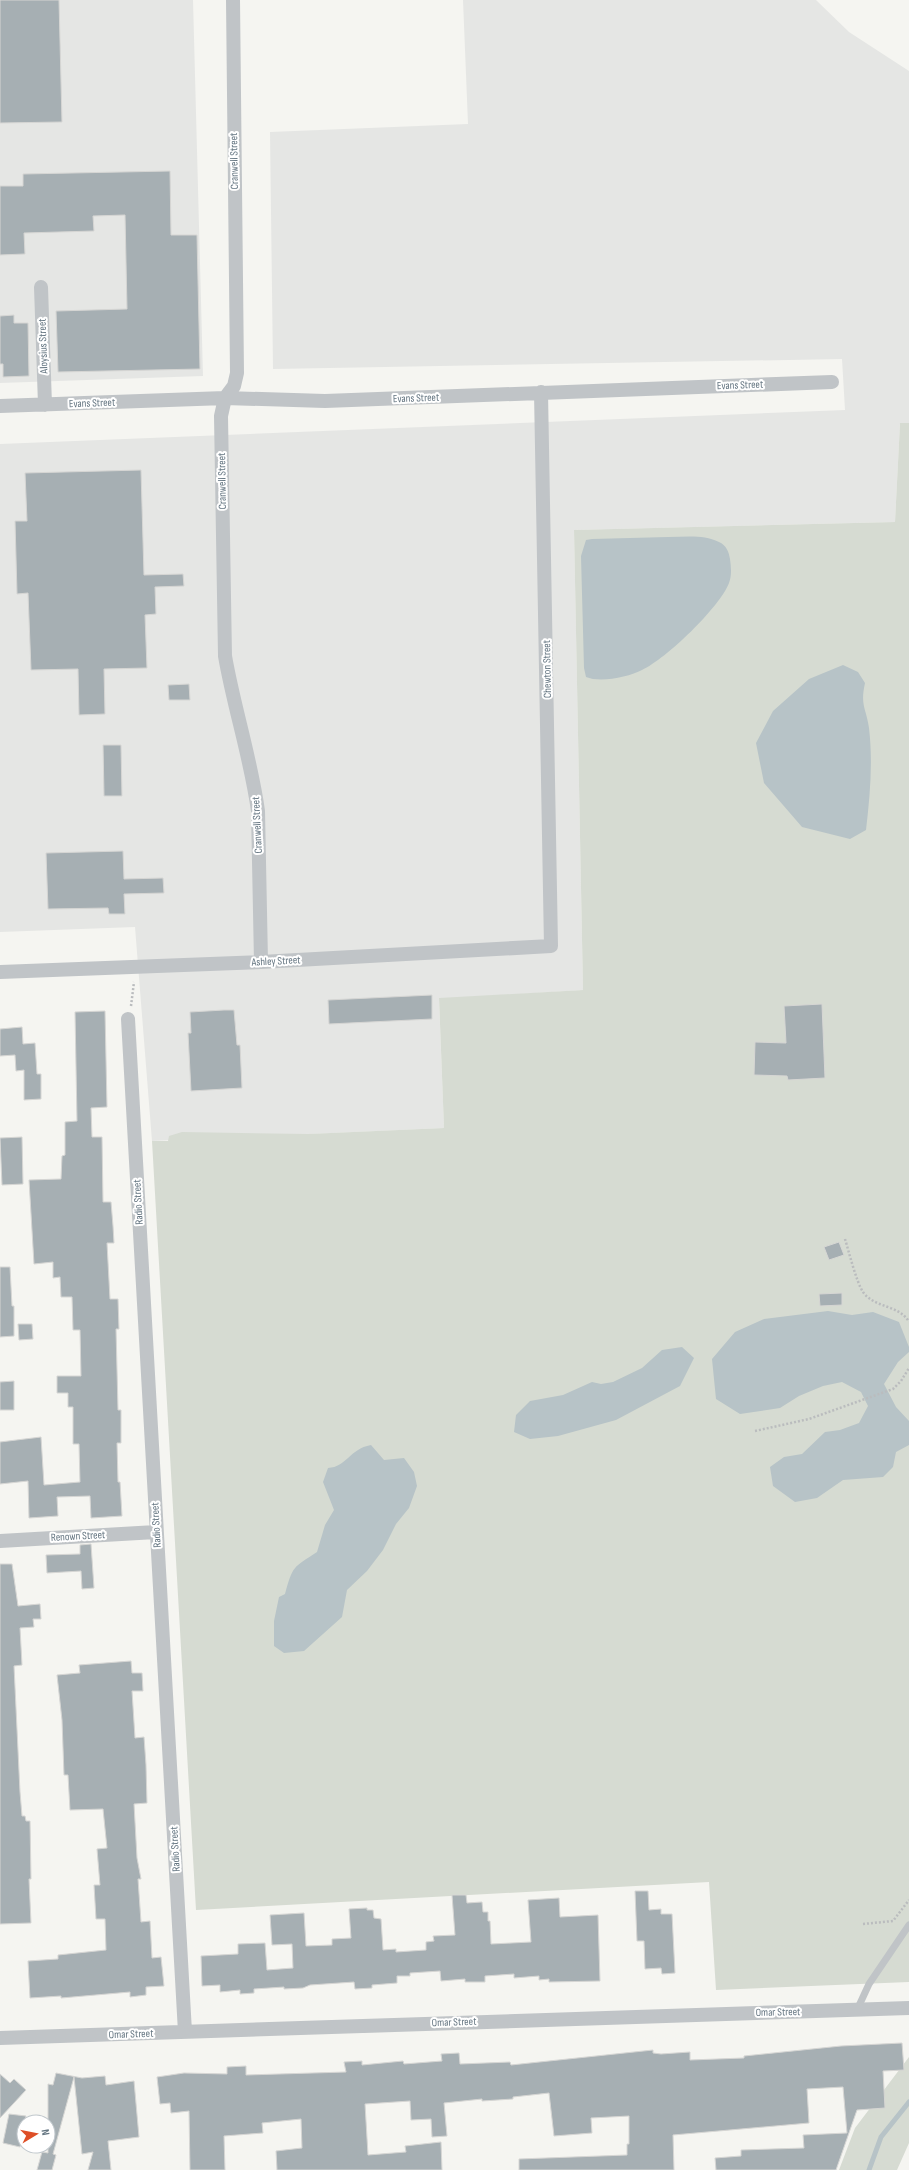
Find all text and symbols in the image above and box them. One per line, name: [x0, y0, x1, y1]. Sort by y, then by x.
street label: Cranwell Street: [227, 132, 241, 190]
street label: Aloysius Street: [36, 318, 50, 375]
street label: Evans Street: [717, 378, 764, 392]
street label: Evans Street: [393, 391, 440, 405]
street label: Evans Street: [69, 396, 116, 410]
street label: Cranwell Street: [215, 452, 229, 510]
street label: Chewton Street: [540, 639, 554, 698]
street label: Cranwell Street: [249, 796, 265, 854]
street label: Ashley Street: [250, 953, 301, 969]
street label: Radio Street: [130, 1178, 146, 1225]
street label: Radio Street: [148, 1501, 164, 1548]
street label: Renown Street: [50, 1528, 106, 1544]
street label: Radio Street: [167, 1825, 183, 1872]
street label: Omar Street: [755, 2005, 801, 2019]
street label: Omar Street: [431, 2015, 477, 2029]
street label: Omar Street: [108, 2027, 154, 2041]
north arrow: [16, 2114, 56, 2154]
text: N: [38, 2128, 52, 2136]

